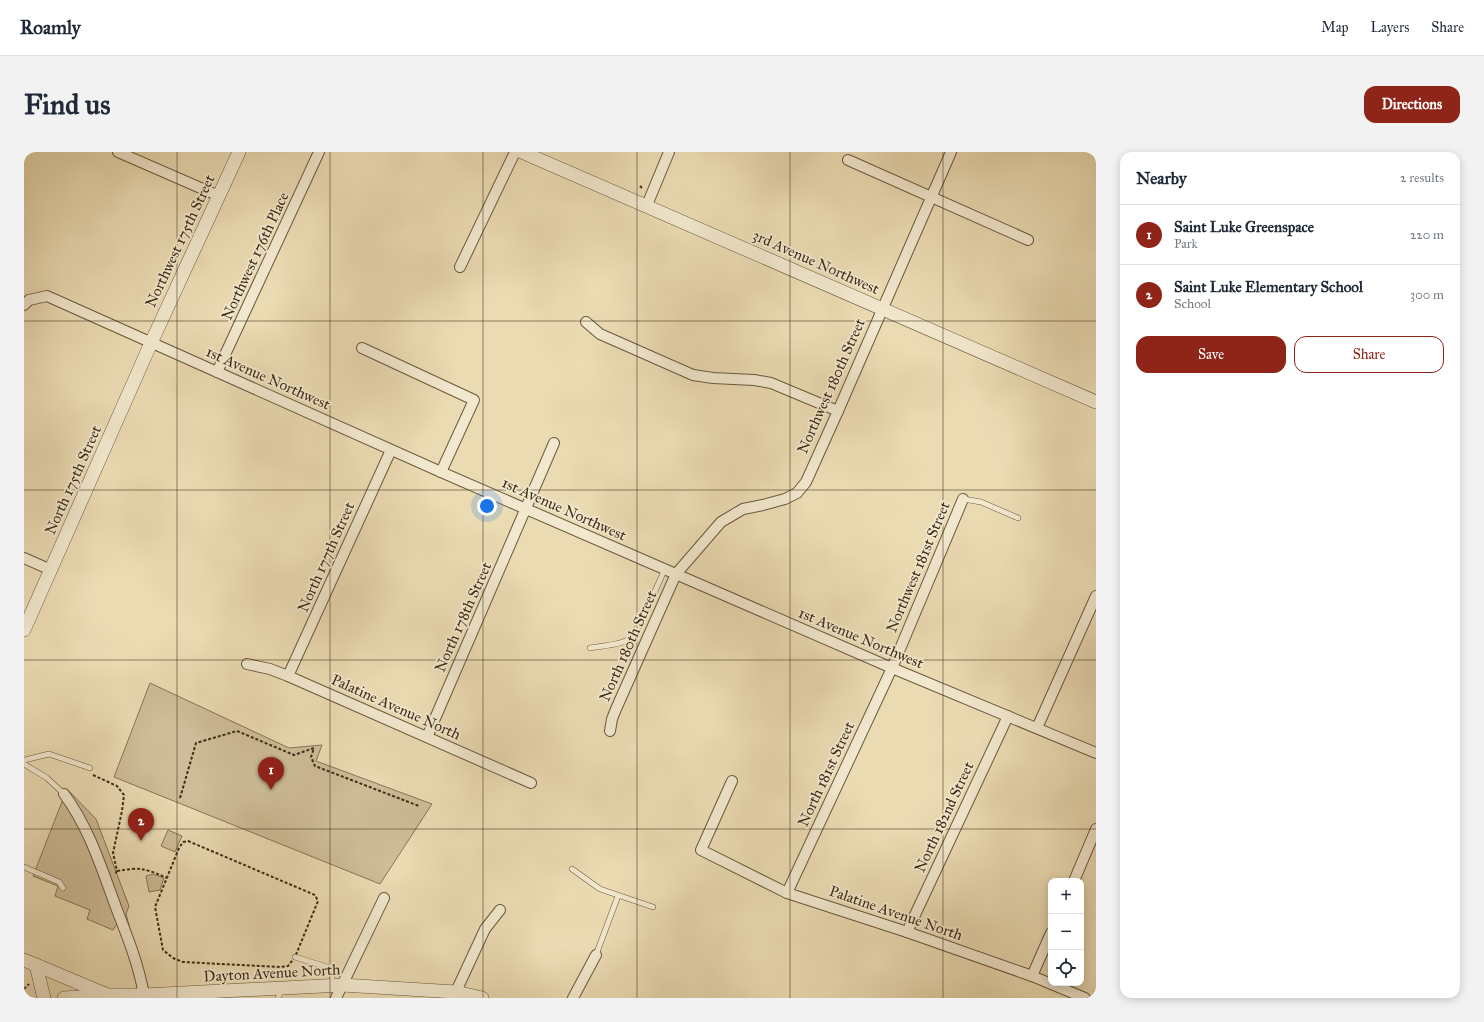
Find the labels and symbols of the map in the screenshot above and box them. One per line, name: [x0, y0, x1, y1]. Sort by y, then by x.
street label: Northwest 175th Street: [141, 171, 219, 310]
street label: Northwest 176th Place: [217, 189, 293, 323]
street label: 3rd Avenue Northwest: [750, 226, 883, 298]
street label: Northwest 180th Street: [793, 315, 869, 456]
street label: 1st Avenue Northwest: [203, 343, 334, 414]
street label: North 175th Street: [41, 422, 105, 537]
street label: 1st Avenue Northwest: [499, 474, 630, 545]
your location: [477, 496, 497, 516]
street label: Northwest 181st Street: [882, 498, 954, 635]
street label: North 177th Street: [294, 499, 359, 615]
street label: North 178th Street: [431, 559, 496, 675]
street label: North 180th Street: [596, 587, 661, 704]
street label: 1st Avenue Northwest: [796, 604, 927, 673]
street label: Palatine Avenue North: [329, 670, 464, 744]
street label: North 181st Street: [794, 718, 858, 829]
pin: 1: [258, 757, 284, 790]
street label: North 182nd Street: [910, 758, 978, 875]
pin: 2: [128, 808, 154, 841]
street label: Palatine Avenue North: [827, 882, 966, 944]
street label: Dayton Avenue North: [203, 960, 342, 986]

